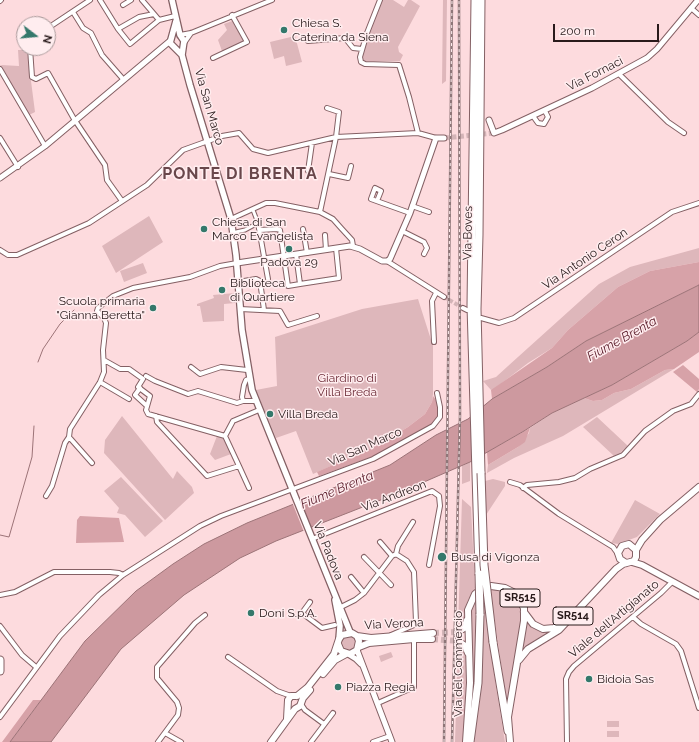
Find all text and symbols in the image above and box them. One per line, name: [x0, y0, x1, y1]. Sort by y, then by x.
north arrow: [16, 16, 56, 56]
place label: Chiesa S. Caterina da Siena: [292, 16, 389, 44]
scale bar: [555, 16, 661, 42]
text: 200 m: [560, 24, 595, 38]
marker: Chiesa S. Caterina da Siena: [279, 25, 289, 35]
text: N: [40, 33, 54, 45]
street label: Via Fornaci: [564, 54, 626, 94]
street label: Via San Marco: [191, 67, 227, 147]
district label: PONTE DI BRENTA: [162, 164, 318, 184]
street label: Via Boves: [460, 206, 476, 260]
place label: Chiesa di San Marco Evangelista: [212, 215, 313, 243]
marker: Chiesa di San Marco Evangelista: [199, 224, 209, 234]
street label: Via Antonio Ceron: [540, 225, 630, 293]
marker: Padova 29: [284, 244, 294, 254]
place label: Padova 29: [260, 255, 318, 269]
place label: Biblioteca di Quartiere: [230, 276, 295, 304]
marker: Biblioteca di Quartiere: [217, 285, 227, 295]
place label: Scuola primaria "Gianna Beretta": [56, 294, 145, 322]
marker: Scuola primaria "Gianna Beretta": [148, 303, 158, 313]
water label: Fiume Brenta: [584, 313, 660, 365]
park label: Giardino di Villa Breda: [317, 371, 377, 399]
place label: Villa Breda: [278, 407, 338, 421]
marker: Villa Breda: [265, 409, 275, 419]
street label: Via San Marco: [326, 424, 404, 470]
water label: Fiume Brenta: [298, 468, 376, 512]
street label: Via Andreon: [360, 477, 428, 515]
street label: Via Padova: [310, 520, 346, 582]
place label: Busa di Vigonza: [451, 550, 539, 564]
marker: Busa di Vigonza: [436, 551, 448, 563]
street label: Viale dell'Artigianato: [566, 577, 662, 661]
road number: SR515: [500, 589, 540, 607]
place label: Doni S.p.A.: [259, 606, 317, 620]
road number: SR514: [553, 607, 593, 625]
marker: Doni S.p.A.: [246, 608, 256, 618]
street label: Via del Commercio: [451, 611, 465, 717]
street label: Via Verona: [364, 615, 424, 633]
place label: Bidoia Sas: [597, 672, 654, 686]
marker: Bidoia Sas: [584, 674, 594, 684]
place label: Piazza Regia: [346, 680, 415, 694]
marker: Piazza Regia: [333, 682, 343, 692]

